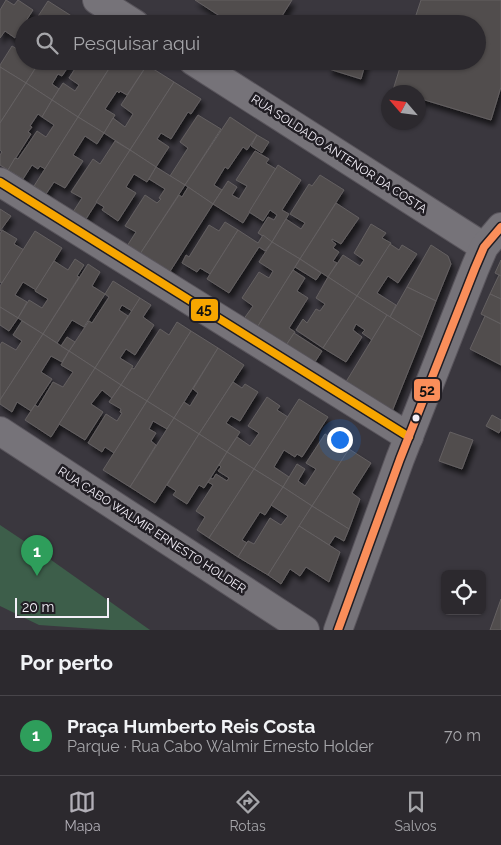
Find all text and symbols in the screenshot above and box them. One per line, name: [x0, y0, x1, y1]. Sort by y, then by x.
search box: [15, 15, 486, 70]
icon: search: [33, 29, 61, 57]
text: Pesquisar aqui: [73, 32, 200, 54]
north arrow: [381, 85, 426, 130]
street label: RUA SOLDADO ANTENOR DA COSTA: [249, 92, 429, 216]
line badge: 45: [190, 298, 219, 322]
text: 45: [196, 301, 212, 317]
line badge: 52: [413, 378, 441, 402]
text: 52: [419, 382, 435, 398]
unlabelled marker: [411, 413, 421, 423]
your location: [327, 427, 353, 453]
street label: RUA CABO WALMIR ERNESTO HOLDER: [55, 464, 249, 596]
pin: 1: [21, 535, 53, 576]
map controls: [441, 570, 486, 615]
button: locate: [441, 570, 486, 615]
scale bar: [15, 595, 109, 618]
text: 20 m: [22, 599, 54, 615]
text: Por perto: [20, 650, 113, 675]
text: Praça Humberto Reis Costa: [67, 715, 315, 737]
text: 1: [32, 726, 40, 745]
text: 70 m: [444, 726, 481, 745]
text: Parque · Rua Cabo Walmir Ernesto Holder: [67, 737, 374, 756]
tab: Mapa: [64, 788, 101, 834]
tab: Rotas: [229, 788, 266, 834]
tab: Salvos: [395, 788, 437, 834]

